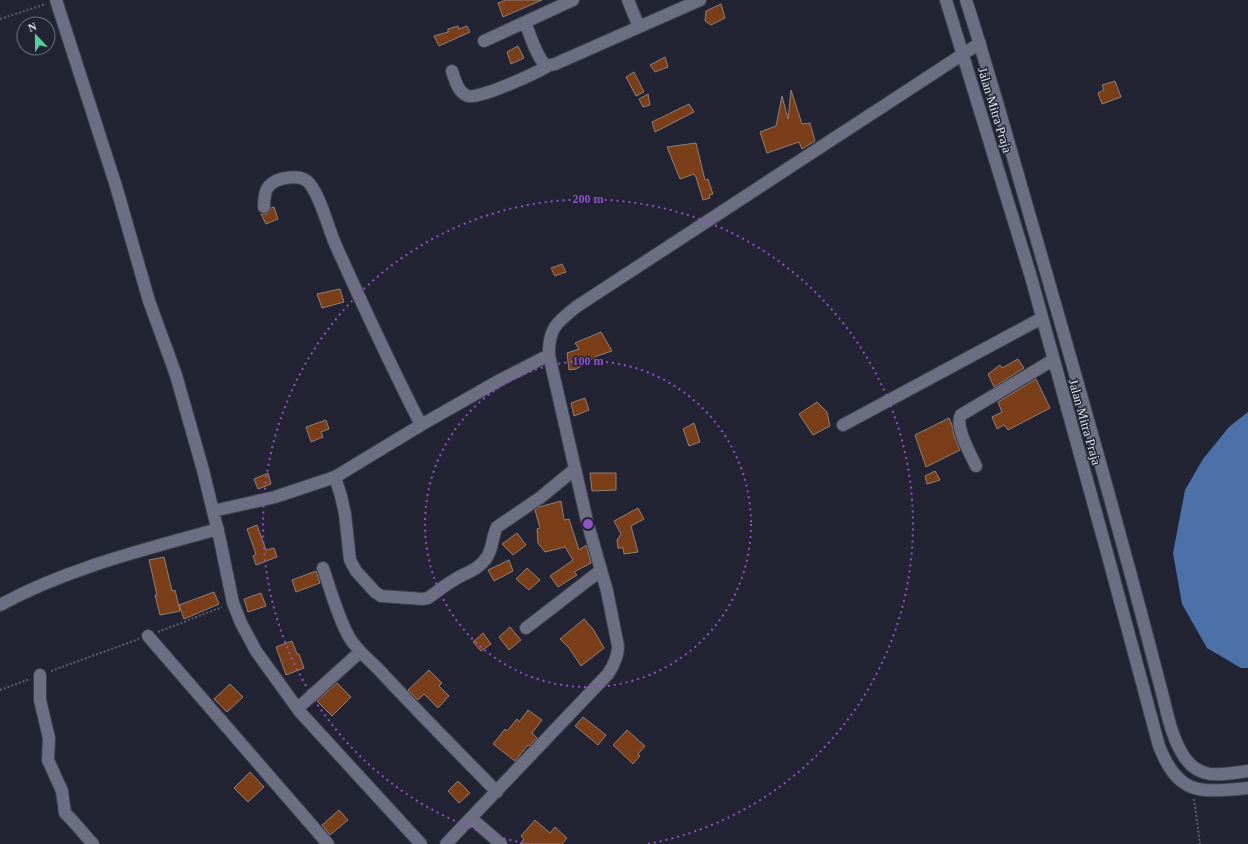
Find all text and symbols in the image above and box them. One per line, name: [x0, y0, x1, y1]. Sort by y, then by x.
north arrow: [16, 16, 56, 56]
text: N: [26, 20, 38, 34]
street label: Jalan Mitra Praja: [975, 65, 1015, 155]
text: 200 m: [573, 192, 604, 206]
text: 100 m: [573, 354, 604, 368]
street label: Jalan Mitra Praja: [1066, 377, 1105, 467]
centre of rings: [581, 517, 595, 531]

